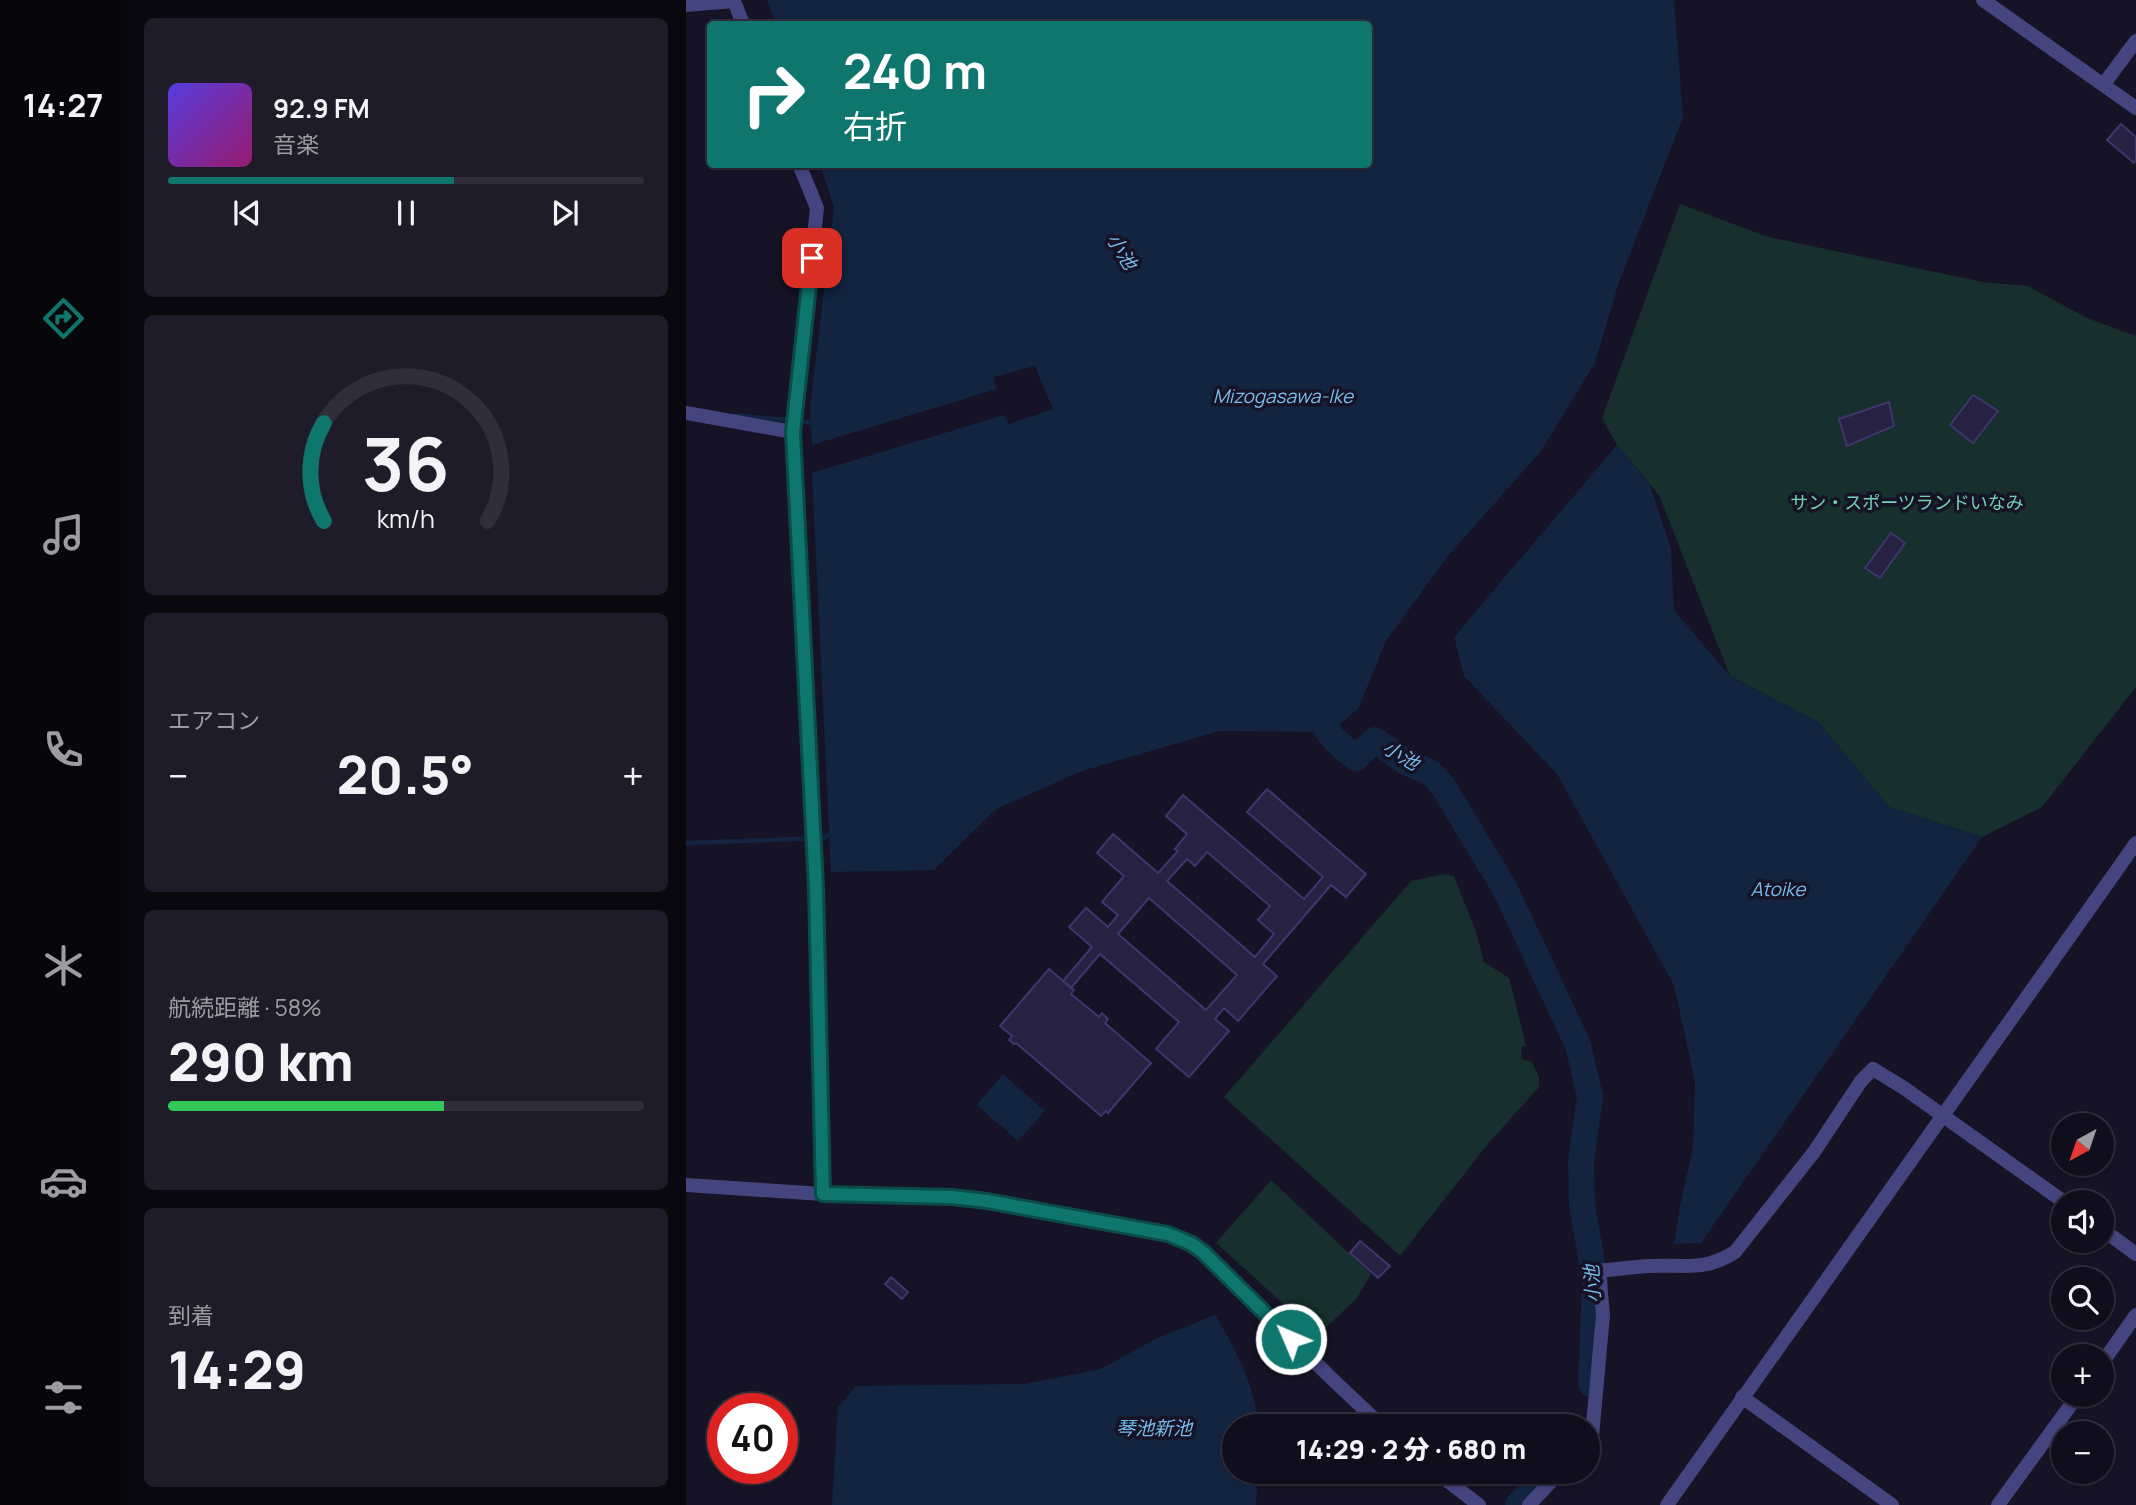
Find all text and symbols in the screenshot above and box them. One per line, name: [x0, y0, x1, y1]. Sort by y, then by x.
text: 240 m: [843, 37, 987, 104]
icon: right: [728, 49, 819, 140]
text: 14:27: [23, 83, 103, 127]
text: 92.9 FM: [273, 90, 370, 126]
text: 右折: [843, 104, 907, 148]
text: 音楽: [273, 128, 319, 160]
icon: previous: [228, 194, 266, 232]
icon: pause: [387, 194, 425, 232]
icon: next: [546, 194, 584, 232]
pin: [782, 228, 842, 288]
water label: 小池: [1101, 228, 1144, 276]
icon: arrive: [793, 239, 831, 277]
icon: directions: [39, 294, 88, 343]
water label: Mizogasawa-Ike: [1213, 383, 1355, 409]
text: 36: [362, 414, 450, 514]
park label: サン・スポーツランドいなみ: [1790, 490, 2024, 514]
text: km/h: [377, 501, 435, 536]
icon: music: [39, 510, 88, 559]
text: エアコン: [168, 704, 260, 736]
icon: phone: [39, 725, 88, 774]
water label: 小池: [1378, 734, 1426, 777]
text: 20.5°: [337, 739, 474, 810]
text: −: [168, 749, 189, 801]
text: +: [622, 749, 644, 801]
water label: Atoike: [1751, 876, 1807, 902]
icon: climate: [39, 941, 88, 990]
text: 航続距離 · 58%: [168, 991, 322, 1023]
text: 290 km: [168, 1026, 354, 1097]
north arrow: [2051, 1113, 2114, 1176]
map controls: [2051, 1113, 2114, 1484]
icon: car: [39, 1157, 88, 1206]
button: sound: [2051, 1190, 2114, 1253]
water label: 小池: [1578, 1262, 1606, 1304]
button: search: [2051, 1267, 2114, 1330]
text: 到着: [168, 1299, 214, 1331]
position arrow: [1254, 1302, 1328, 1376]
text: 14:29: [168, 1334, 306, 1405]
button: +: [2051, 1344, 2114, 1407]
icon: filters: [39, 1373, 88, 1422]
speed limit sign: 40: [707, 1393, 798, 1484]
water label: 琴池新池: [1116, 1415, 1194, 1441]
button: −: [2051, 1421, 2114, 1484]
text: 14:29 · 2 分 · 680 m: [1296, 1431, 1526, 1467]

